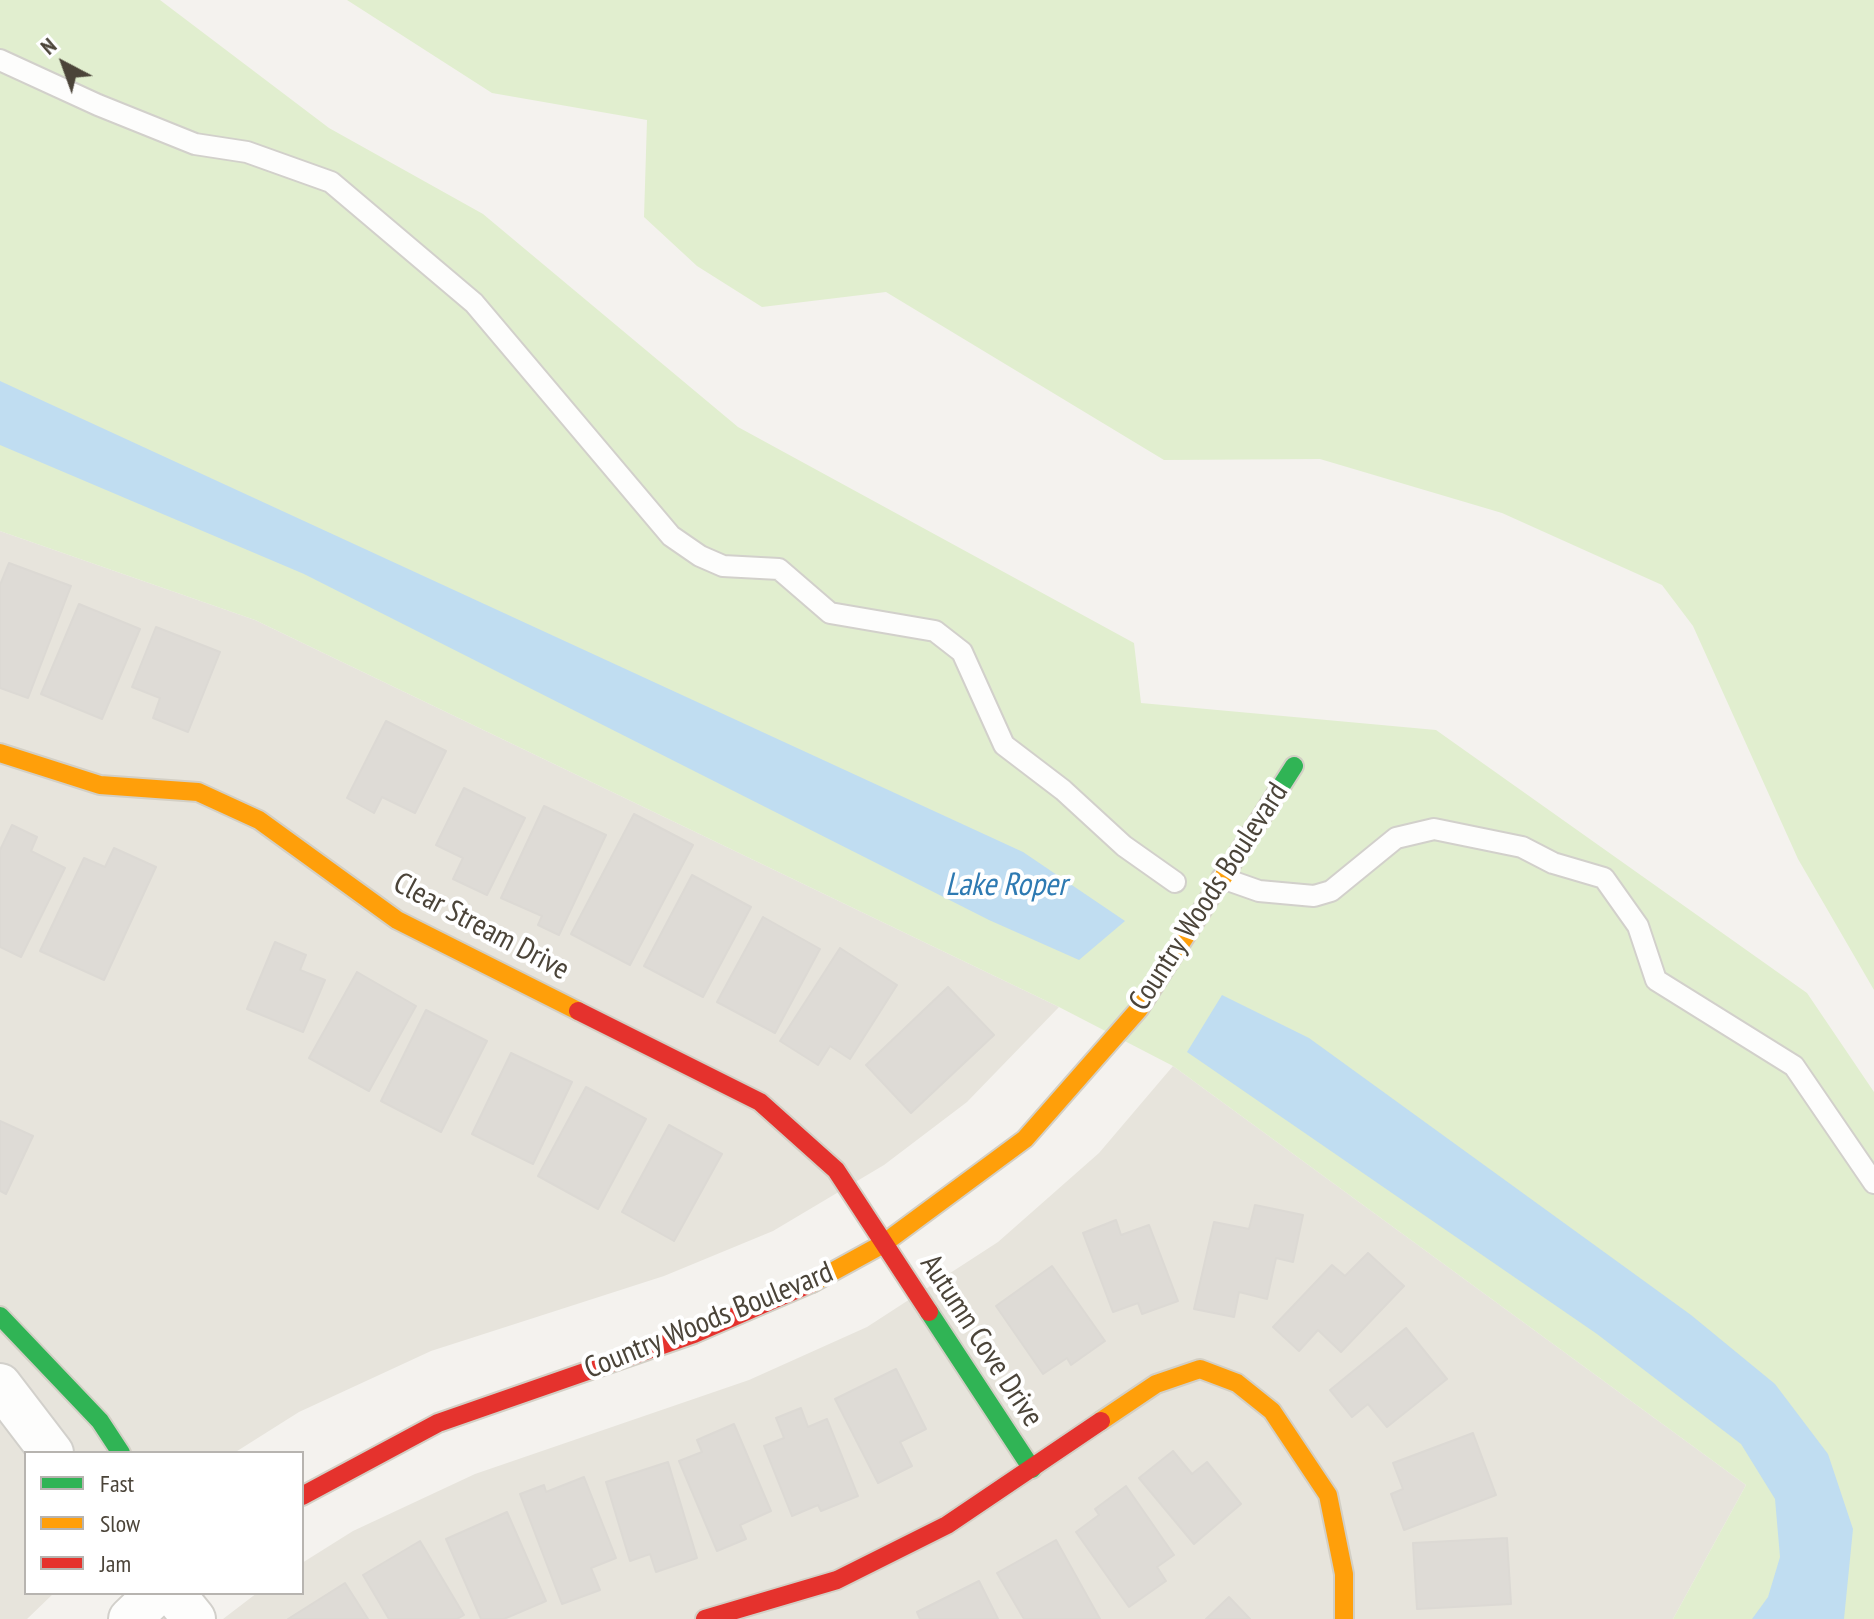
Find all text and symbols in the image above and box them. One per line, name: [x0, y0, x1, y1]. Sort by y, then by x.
north arrow: [24, 24, 104, 104]
text: N: [35, 31, 62, 60]
street label: Country Woods Boulevard: [1122, 776, 1296, 1018]
street label: Clear Stream Drive: [387, 866, 575, 988]
water label: Lake Roper: [945, 867, 1067, 905]
street label: Autumn Cove Drive: [912, 1248, 1050, 1434]
street label: Country Woods Boulevard: [580, 1255, 838, 1387]
legend: [24, 1451, 304, 1595]
text: Fast: [100, 1468, 134, 1499]
text: Slow: [100, 1508, 140, 1539]
text: Jam: [100, 1548, 131, 1579]

